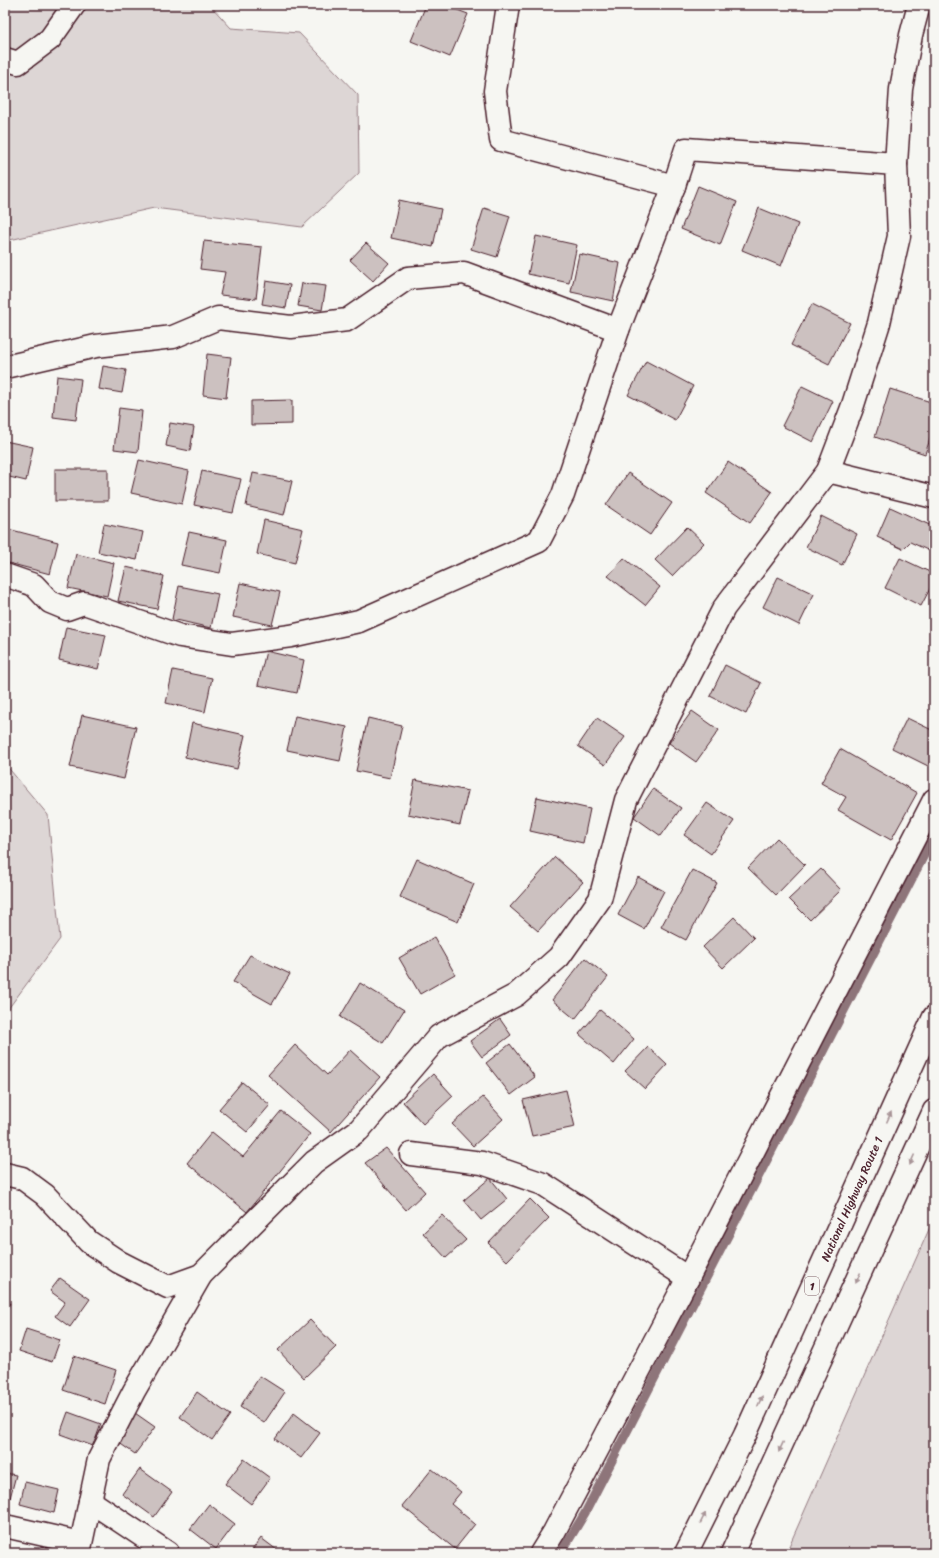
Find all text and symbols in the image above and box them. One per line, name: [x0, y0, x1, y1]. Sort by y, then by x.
one-way arrow: [885, 1111, 892, 1123]
street label: National Highway Route 1: [815, 1133, 889, 1265]
one-way arrow: [909, 1154, 915, 1165]
one-way arrow: [855, 1272, 861, 1284]
road number: 1: [805, 1277, 819, 1295]
one-way arrow: [758, 1395, 764, 1407]
one-way arrow: [778, 1441, 784, 1453]
one-way arrow: [700, 1512, 706, 1524]

